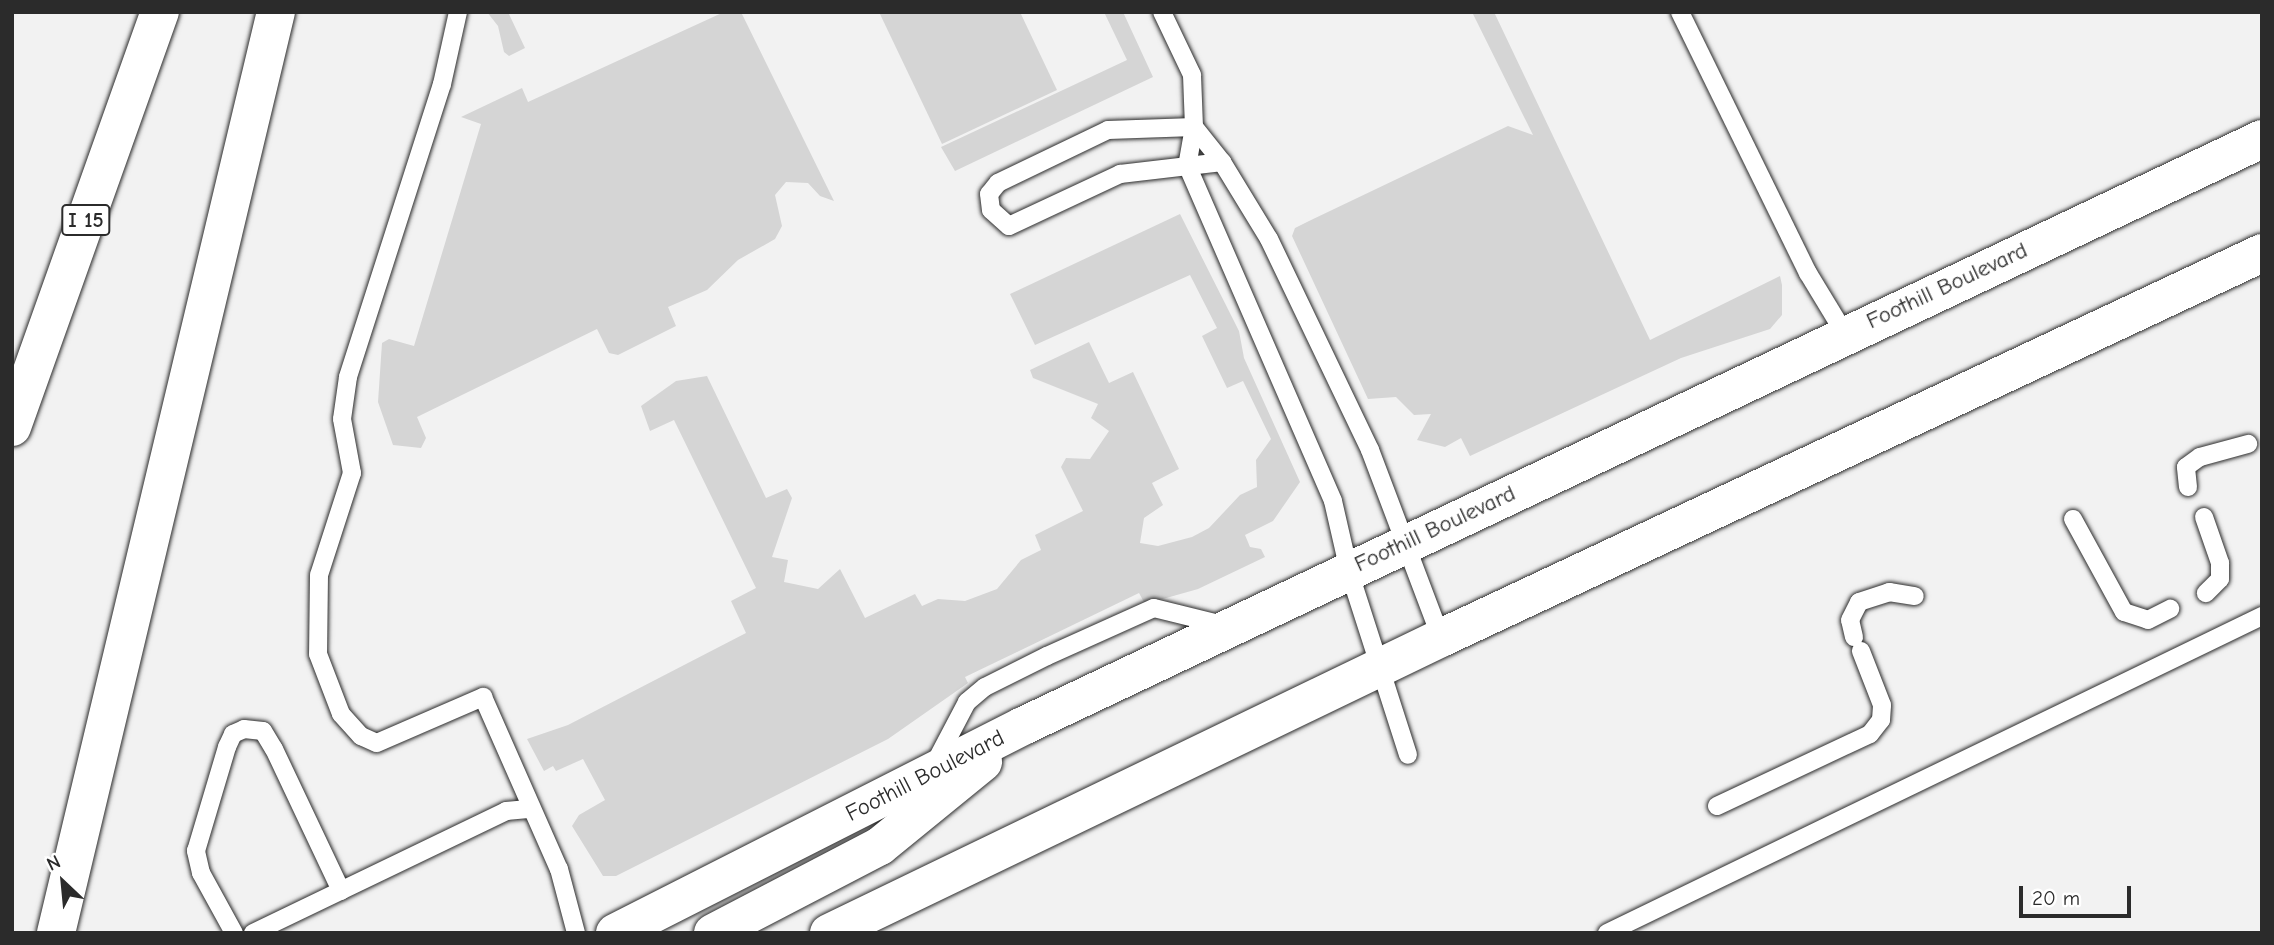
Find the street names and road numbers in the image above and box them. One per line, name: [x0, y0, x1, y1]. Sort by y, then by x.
road number: I 15: [60, 202, 112, 238]
street label: Foothill Boulevard: [1862, 237, 2032, 335]
street label: Foothill Boulevard: [1350, 480, 1520, 578]
street label: Foothill Boulevard: [841, 724, 1009, 828]

